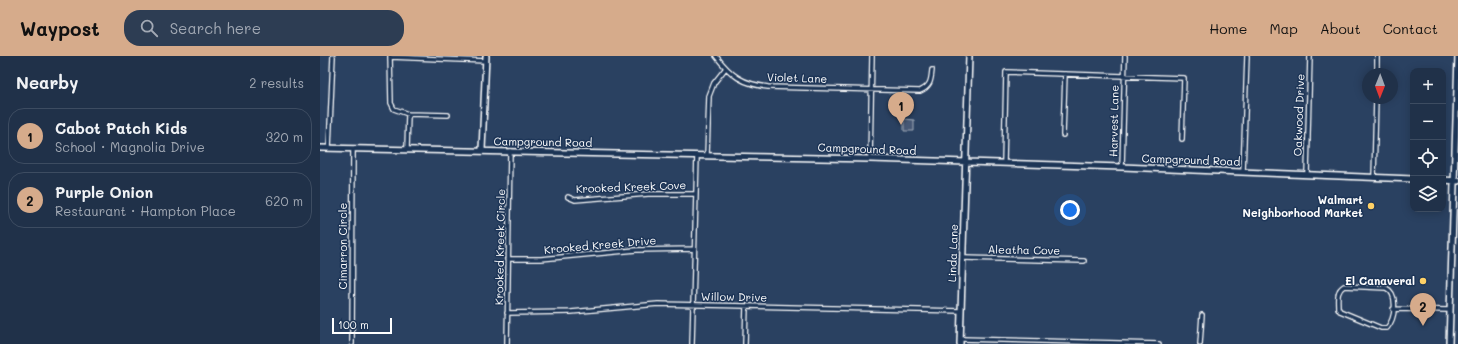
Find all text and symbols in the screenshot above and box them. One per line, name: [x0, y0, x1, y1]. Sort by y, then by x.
search box: [124, 10, 404, 46]
text: Waypost: [20, 16, 100, 41]
icon: search: [138, 17, 160, 39]
text: Search here: [170, 18, 261, 38]
text: Home: [1209, 19, 1247, 38]
text: Map: [1269, 19, 1298, 38]
text: About: [1320, 19, 1361, 38]
text: Contact: [1383, 19, 1438, 38]
north arrow: [1362, 68, 1398, 104]
map controls: [1410, 68, 1446, 212]
button: +: [1410, 68, 1446, 104]
street label: Violet Lane: [767, 69, 828, 86]
text: Nearby: [16, 71, 78, 93]
street label: Oakwood Drive: [1290, 73, 1307, 157]
text: 2 results: [249, 74, 304, 91]
street label: Harvest Lane: [1105, 85, 1122, 157]
pin: 1: [888, 92, 914, 125]
button: −: [1410, 104, 1446, 140]
text: Cabot Patch Kids: [55, 118, 187, 138]
text: 1: [27, 128, 33, 145]
text: 320 m: [266, 128, 303, 145]
street label: Campground Road: [494, 133, 592, 150]
text: School · Magnolia Drive: [55, 138, 205, 155]
street label: Campground Road: [817, 139, 917, 158]
button: locate: [1410, 140, 1446, 176]
street label: Campground Road: [1141, 150, 1241, 169]
button: layers: [1410, 176, 1446, 212]
street label: Krooked Kreek Cove: [575, 177, 687, 196]
text: Purple Onion: [55, 182, 153, 202]
street label: Krooked Kreek Circle: [491, 189, 508, 305]
text: 2: [26, 192, 34, 209]
text: 620 m: [265, 192, 303, 209]
place label: Walmart Neighborhood Market: [1243, 192, 1363, 220]
your location: [1060, 200, 1080, 220]
marker: Walmart Neighborhood Market: [1366, 201, 1376, 211]
text: Restaurant · Hampton Place: [55, 202, 236, 219]
street label: Cimarron Circle: [335, 202, 350, 289]
street label: Linda Lane: [944, 223, 961, 282]
street label: Krooked Kreek Drive: [543, 232, 657, 257]
street label: Aleatha Cove: [988, 241, 1061, 258]
place label: El Canaveral: [1345, 273, 1415, 288]
marker: El Canaveral: [1418, 276, 1428, 286]
street label: Willow Drive: [701, 288, 767, 305]
pin: 2: [1410, 293, 1436, 326]
scale bar: [332, 316, 392, 335]
text: 100 m: [338, 317, 369, 332]

